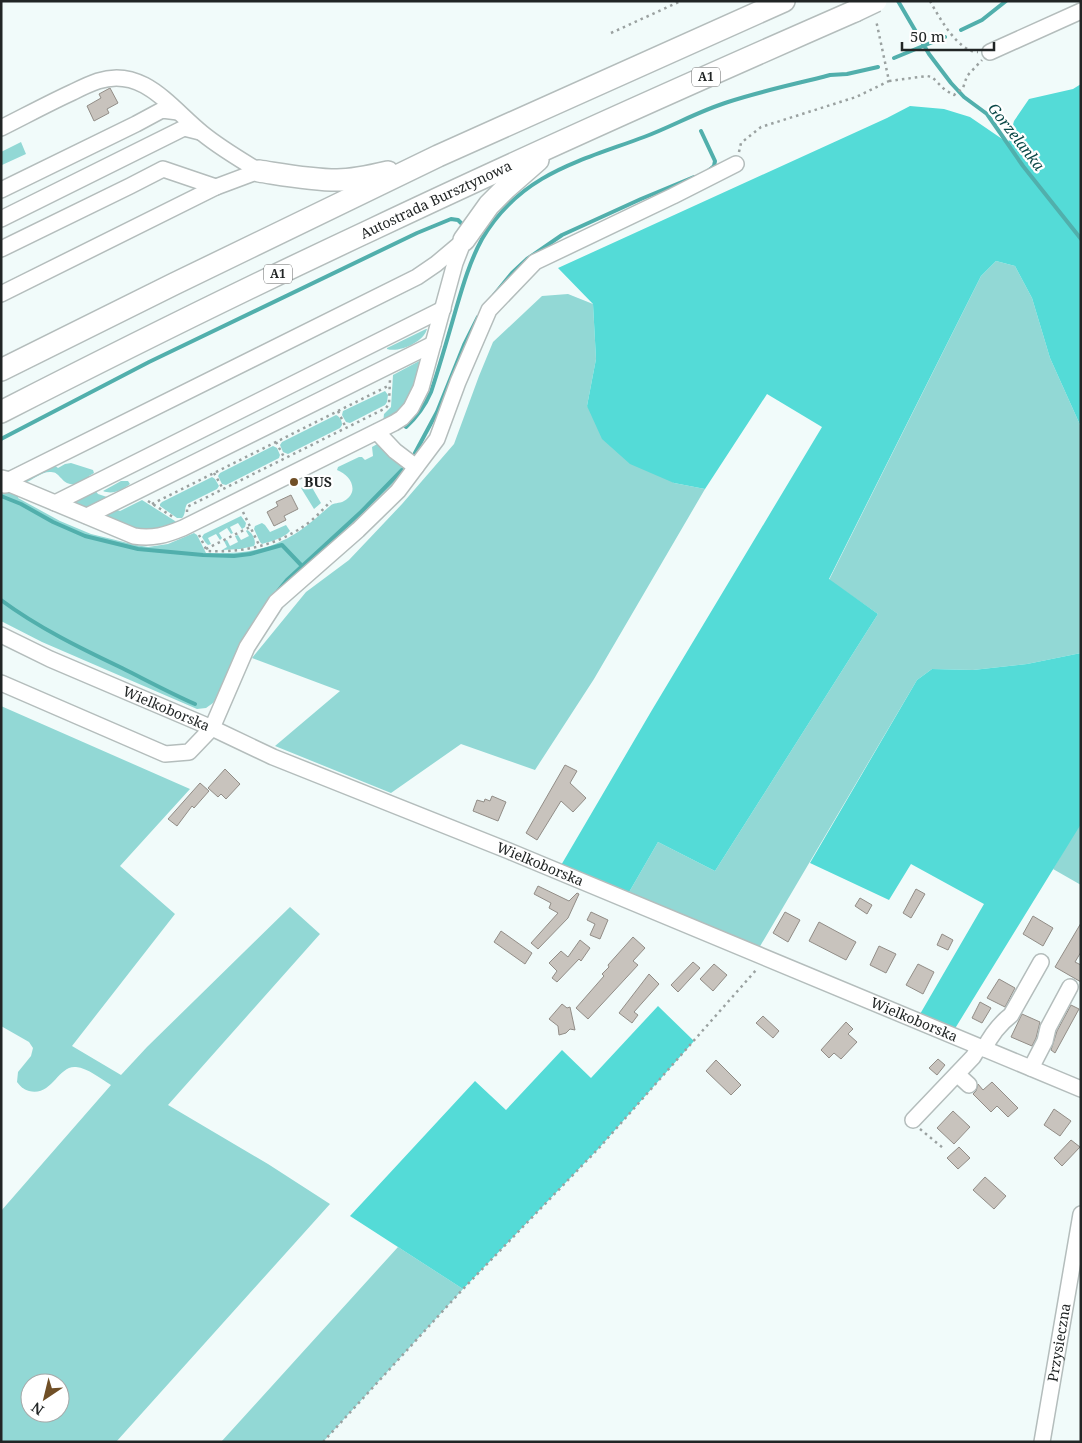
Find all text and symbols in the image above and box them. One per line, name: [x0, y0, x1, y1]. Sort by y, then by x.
scale bar: [902, 20, 994, 52]
text: 50 m: [910, 26, 945, 46]
road number: A1: [692, 68, 720, 86]
water label: Gorzelanka: [984, 98, 1050, 175]
street label: Autostrada Bursztynowa: [357, 156, 515, 243]
road number: A1: [264, 264, 292, 284]
place label: BUS: [304, 472, 332, 491]
marker: BUS: [288, 476, 300, 488]
street label: Wielkoborska: [120, 681, 213, 735]
street label: Wielkoborska: [494, 837, 587, 890]
street label: Wielkoborska: [868, 993, 961, 1046]
street label: Przysieczna: [1042, 1302, 1075, 1383]
north arrow: [20, 1373, 70, 1423]
text: N: [27, 1398, 47, 1420]

